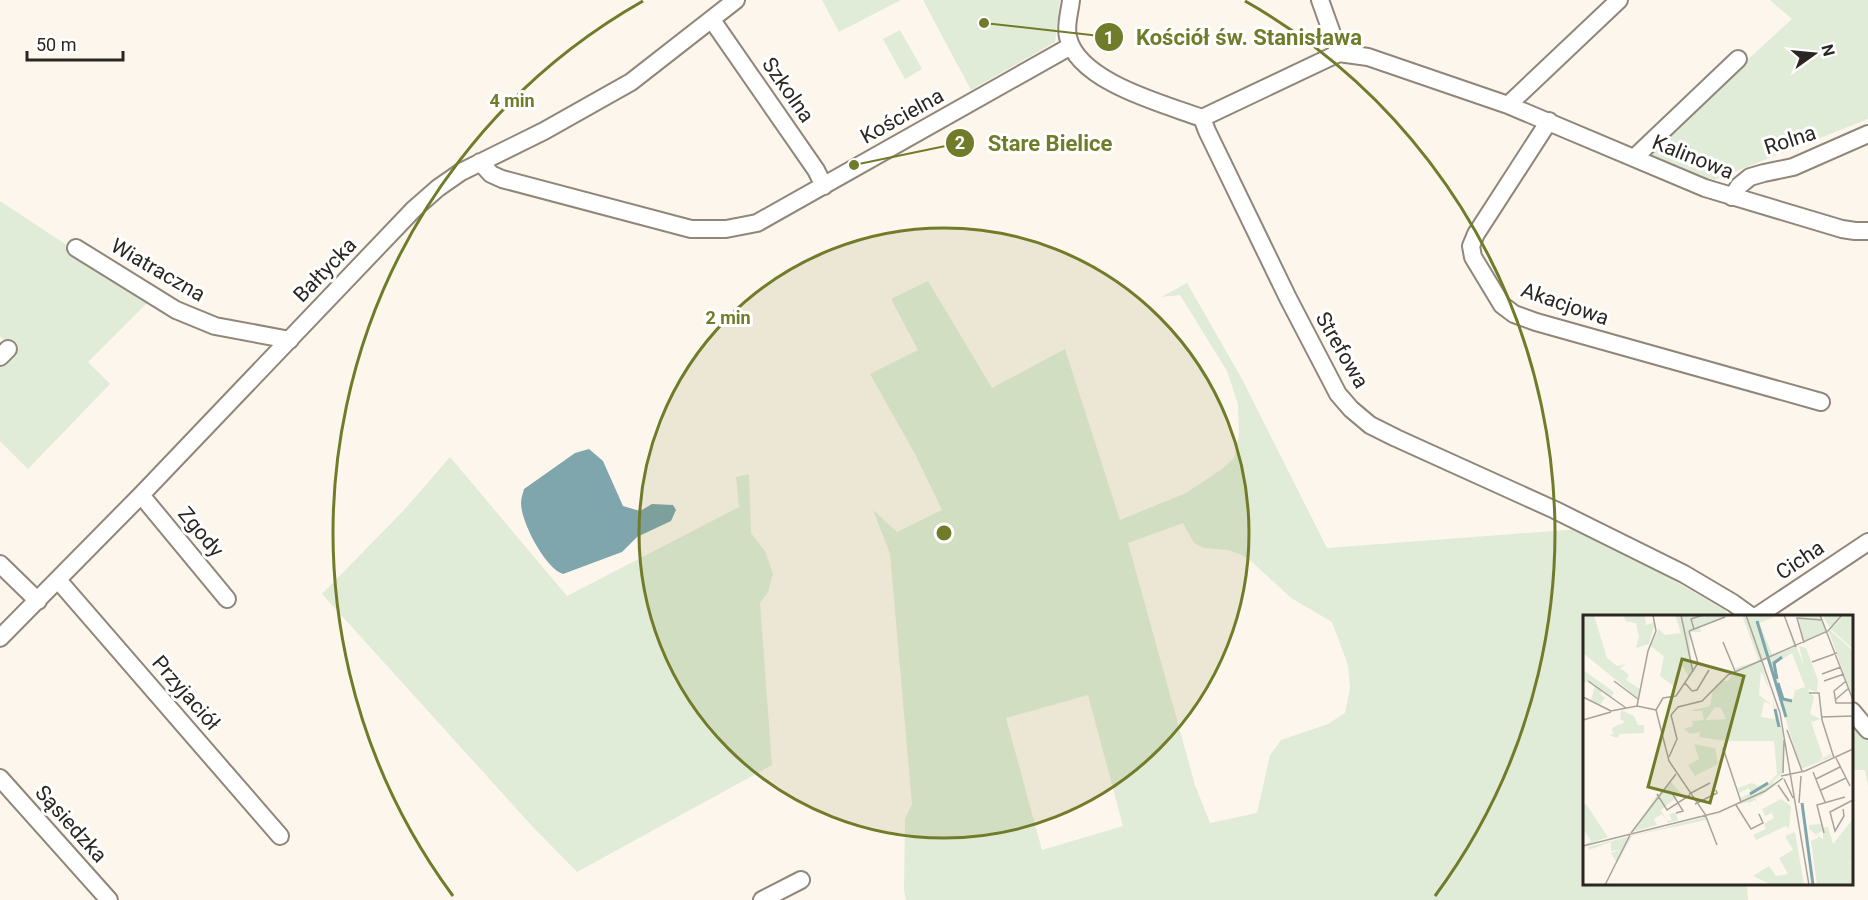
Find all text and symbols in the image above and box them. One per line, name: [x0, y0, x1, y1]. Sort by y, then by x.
callout: Kościół św. Stanisława: [1094, 17, 1374, 57]
scale bar: [27, 24, 123, 62]
north arrow: [1784, 24, 1844, 84]
text: Kościół św. Stanisława: [1136, 25, 1362, 50]
text: 1: [1104, 27, 1114, 48]
text: 50 m: [36, 34, 76, 55]
text: N: [1817, 42, 1839, 58]
street label: Szkolna: [757, 53, 819, 127]
street label: Kościelna: [856, 83, 948, 149]
text: 4 min: [489, 90, 535, 111]
street label: Rolna: [1761, 120, 1819, 160]
callout: Stare Bielice: [945, 123, 1124, 163]
street label: Kalinowa: [1649, 130, 1737, 184]
text: Stare Bielice: [988, 131, 1112, 156]
text: 2: [955, 132, 965, 153]
street label: Wiatraczna: [107, 233, 209, 307]
street label: Bałtycka: [289, 233, 361, 307]
street label: Akacjowa: [1518, 278, 1612, 330]
text: 2 min: [705, 307, 751, 328]
street label: Strefowa: [1311, 308, 1373, 392]
street label: Zgody: [173, 502, 229, 562]
centre of rings: [934, 523, 954, 543]
street label: Cicha: [1771, 535, 1829, 585]
inset map: [1583, 615, 1853, 885]
street label: Przyjaciół: [147, 651, 225, 735]
street label: Sąsiedzka: [30, 781, 112, 867]

